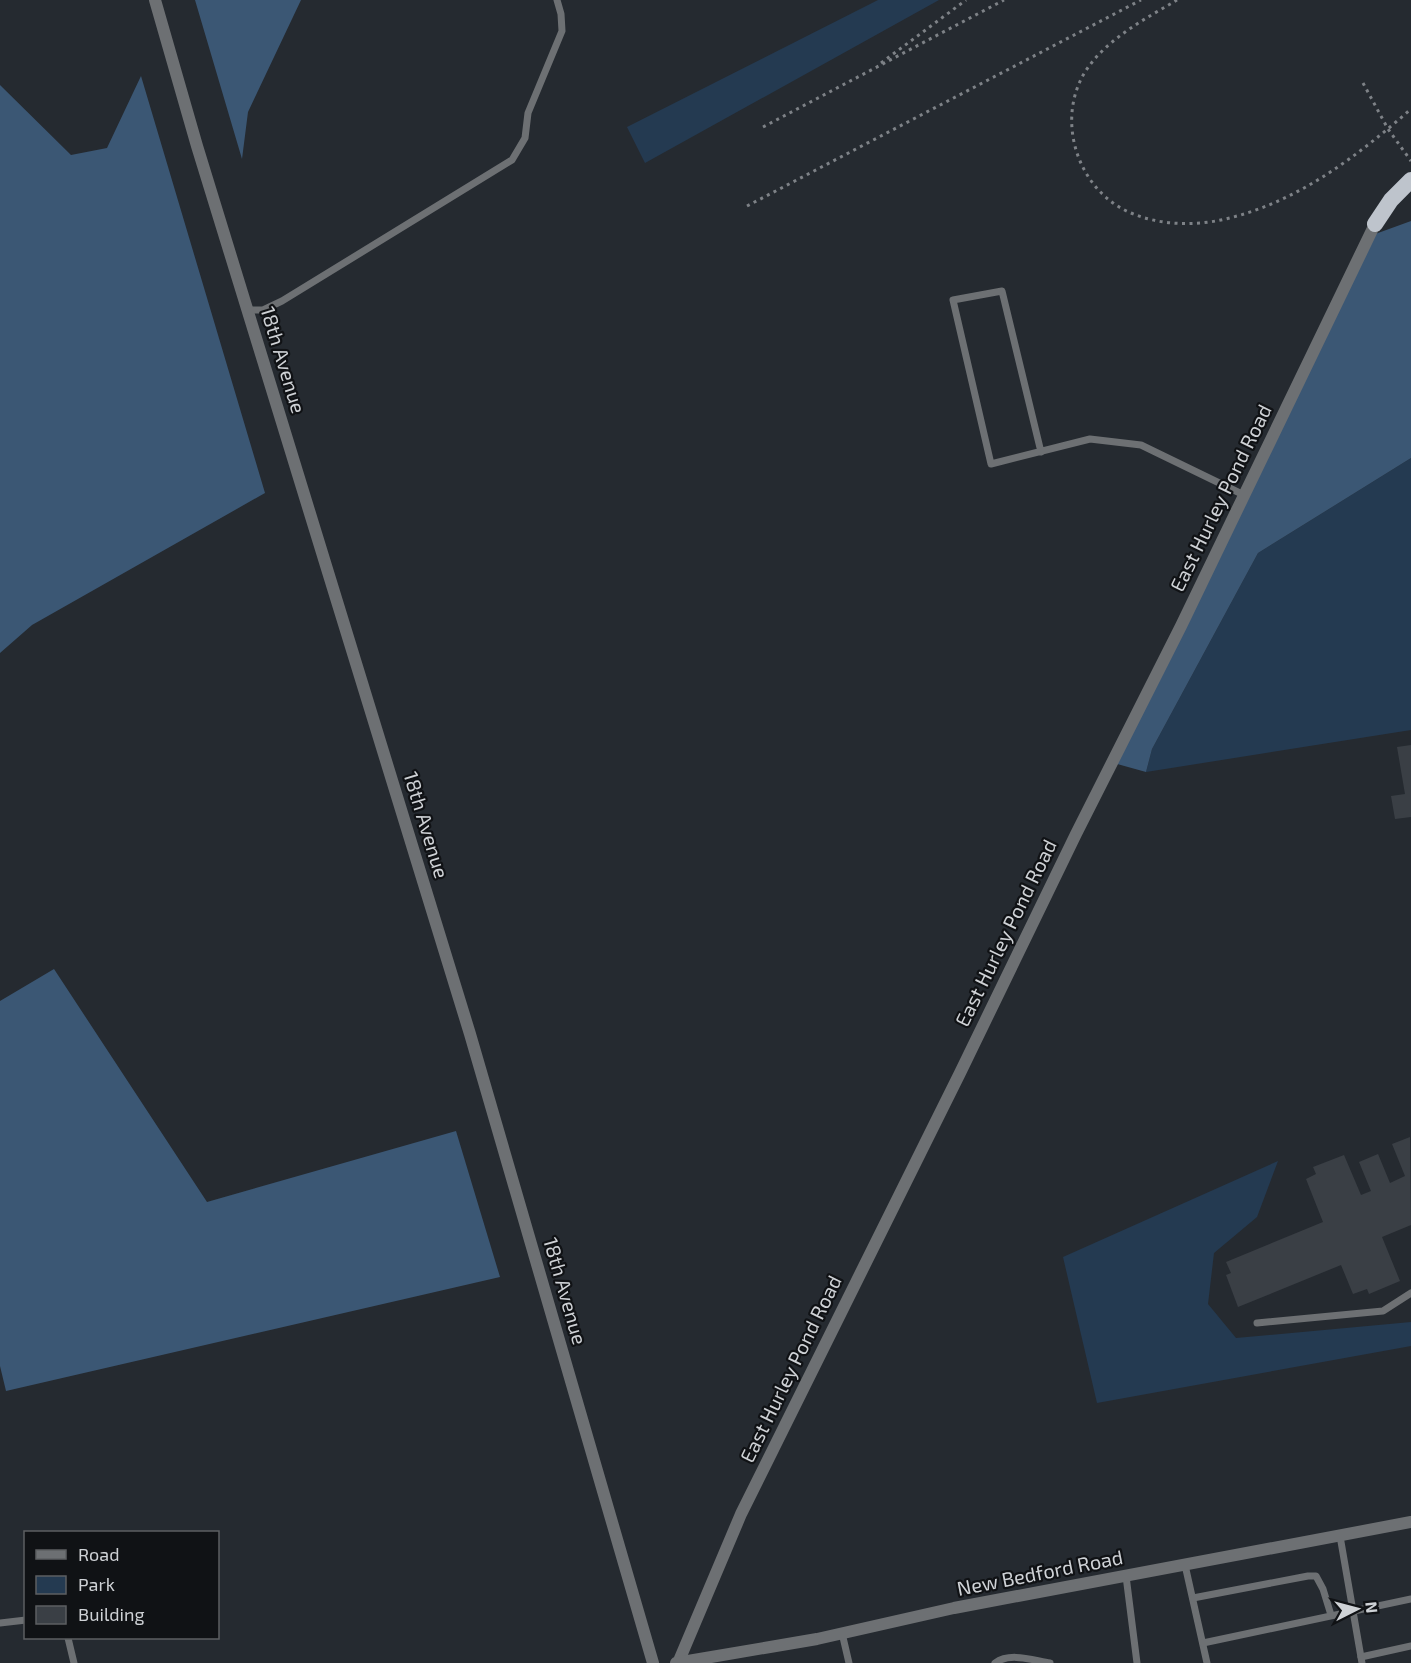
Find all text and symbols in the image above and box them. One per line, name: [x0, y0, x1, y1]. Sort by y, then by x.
street label: 18th Avenue: [256, 303, 312, 416]
street label: East Hurley Pond Road: [1164, 400, 1276, 595]
street label: 18th Avenue: [399, 768, 455, 881]
street label: East Hurley Pond Road: [949, 835, 1061, 1030]
street label: 18th Avenue: [539, 1234, 593, 1347]
street label: East Hurley Pond Road: [734, 1271, 846, 1466]
legend: [24, 1531, 219, 1639]
text: Road: [78, 1543, 119, 1565]
street label: New Bedford Road: [955, 1544, 1125, 1600]
text: Park: [78, 1573, 115, 1595]
north arrow: [1327, 1579, 1387, 1639]
text: N: [1362, 1601, 1382, 1614]
text: Building: [78, 1603, 145, 1625]

